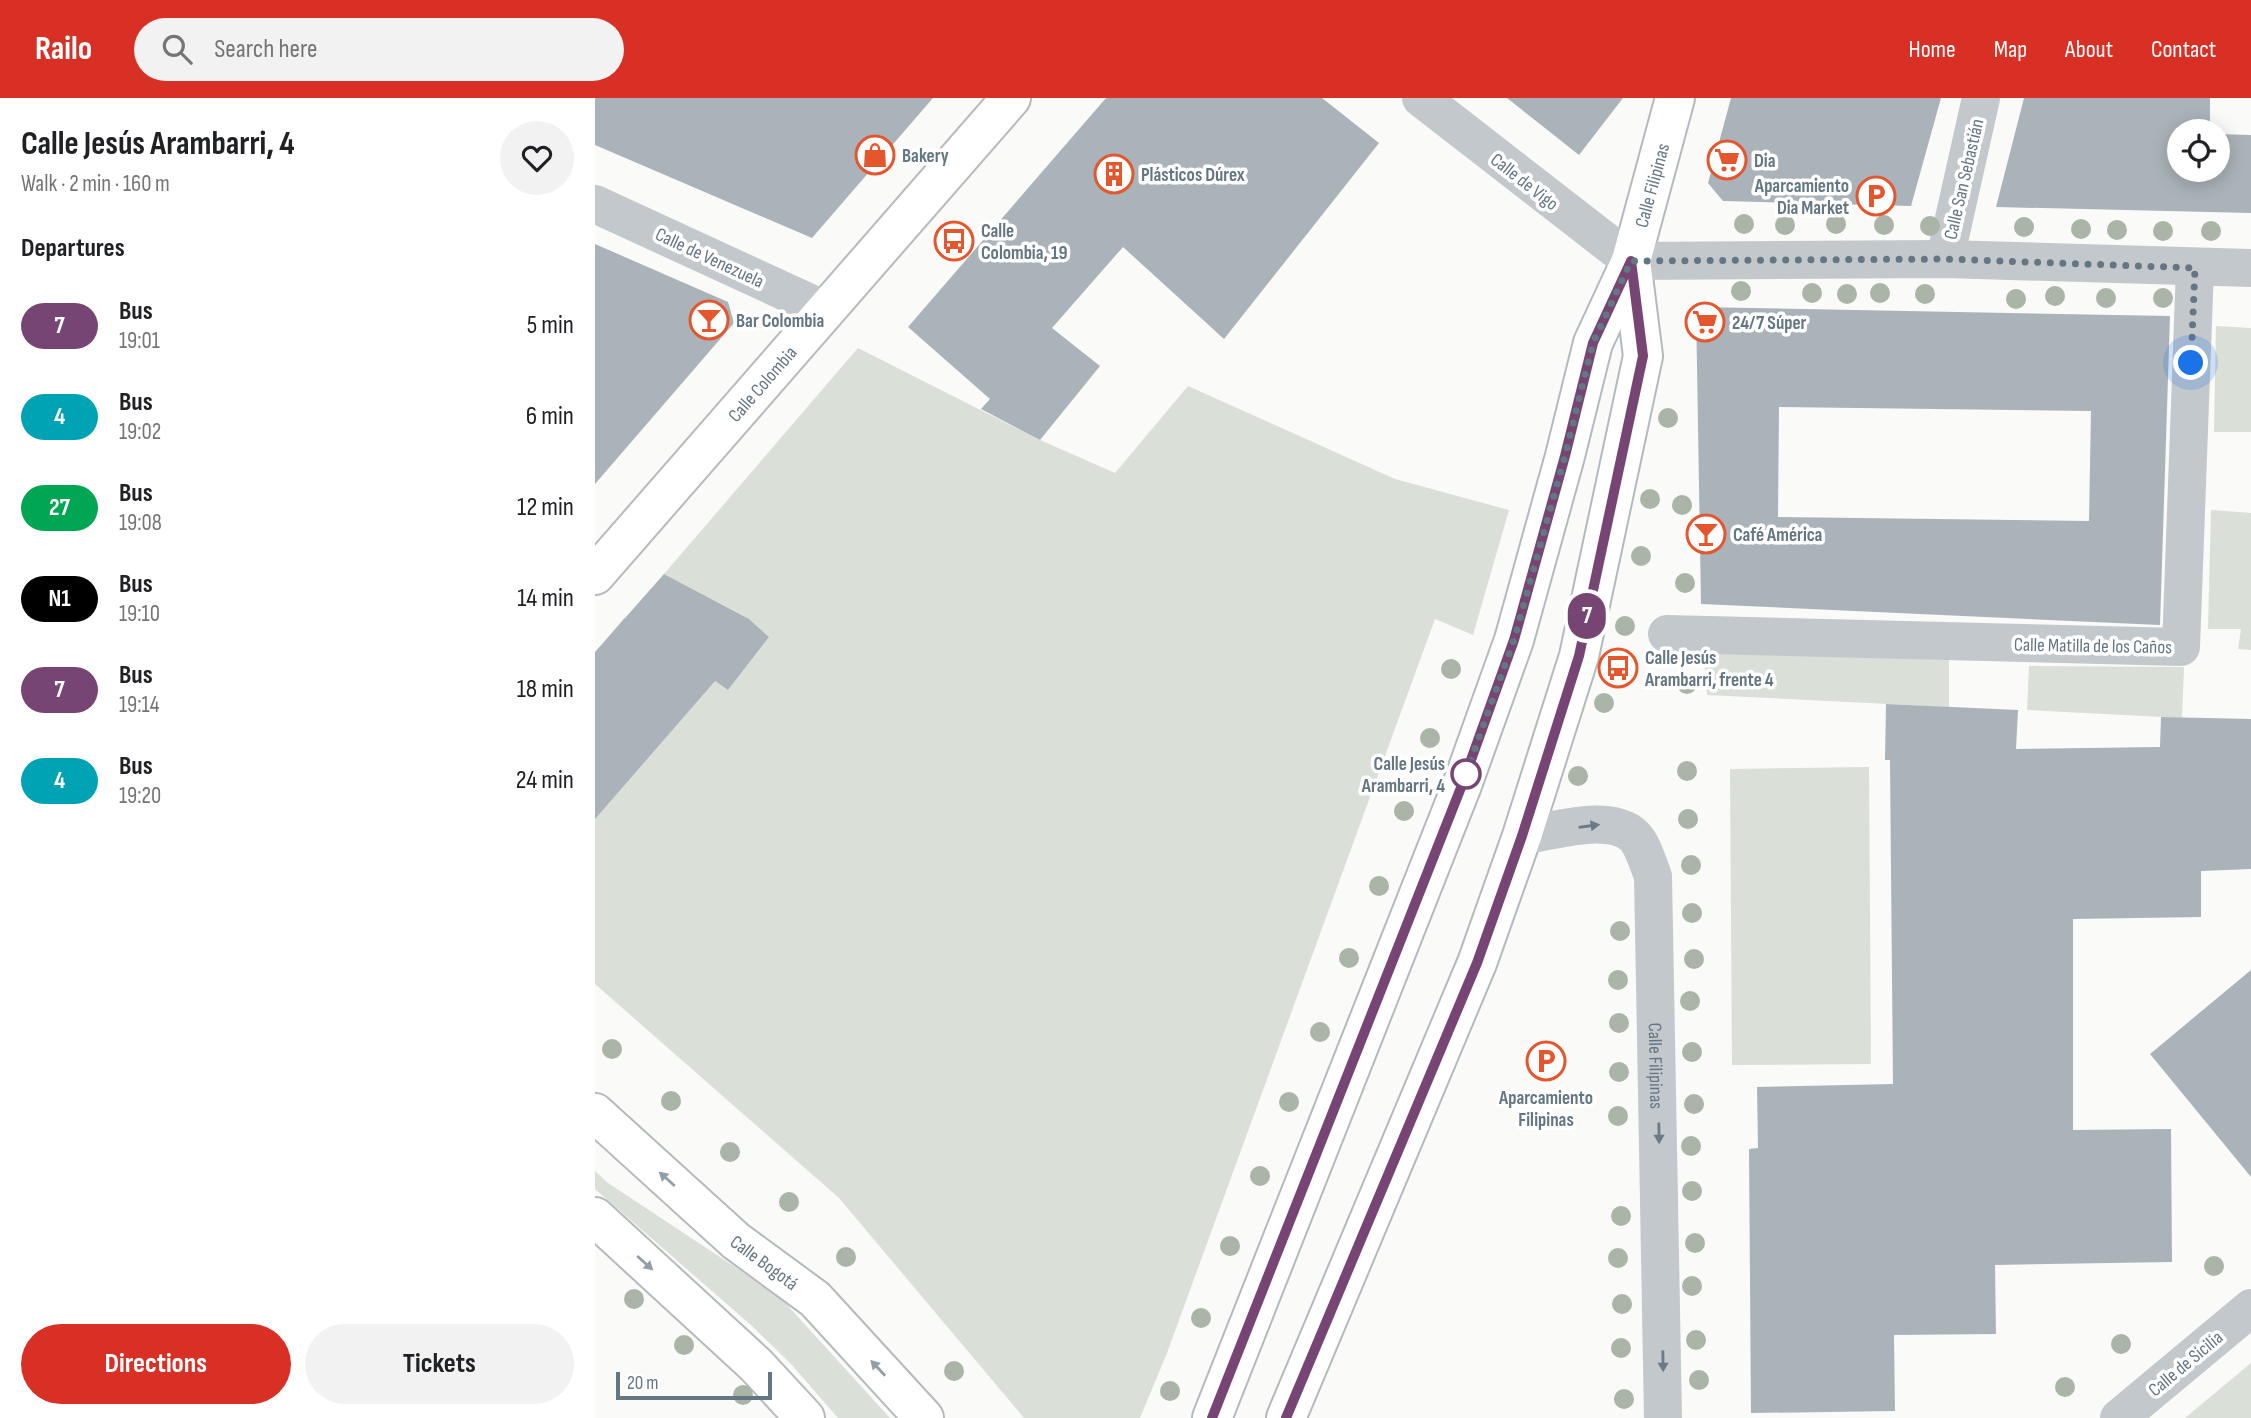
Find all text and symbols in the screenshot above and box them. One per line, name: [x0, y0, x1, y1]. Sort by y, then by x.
search box: [134, 18, 624, 81]
text: Railo: [35, 29, 92, 69]
icon: search: [158, 30, 196, 68]
text: Search here: [214, 34, 318, 65]
text: Home: [1908, 35, 1956, 64]
text: Map: [1994, 35, 2027, 64]
text: About: [2065, 35, 2113, 64]
text: Contact: [2151, 35, 2216, 64]
street label: Calle San Sebastián: [1939, 117, 1990, 242]
map controls: [2167, 119, 2230, 182]
button: locate: [2167, 119, 2230, 182]
button: heart: [500, 121, 574, 195]
text: Calle Jesús Arambarri, 4: [21, 124, 295, 164]
shop icon: Bakery: [854, 134, 896, 176]
supermarket icon: Dia: [1706, 139, 1748, 181]
street label: Calle Filipinas: [1631, 141, 1675, 230]
place label: Bakery: [902, 145, 949, 168]
street label: Calle de Vigo: [1485, 148, 1563, 216]
place label: Dia: [1754, 150, 1775, 173]
building icon: Plásticos Dúrex: [1093, 153, 1135, 195]
place label: Plásticos Dúrex: [1141, 164, 1245, 187]
text: Walk · 2 min · 160 m: [21, 170, 170, 198]
place label: Aparcamiento Dia Market: [1754, 175, 1849, 220]
parking icon: Aparcamiento Dia Market: [1855, 175, 1897, 217]
bus stop icon: Calle Colombia, 19: [933, 220, 975, 262]
place label: Calle Colombia, 19: [981, 220, 1067, 265]
street label: Calle de Venezuela: [651, 223, 767, 294]
text: Departures: [21, 233, 125, 264]
text: Bus: [119, 296, 153, 327]
bar icon: Bar Colombia: [688, 299, 730, 341]
supermarket icon: 24/7 Súper: [1684, 301, 1726, 343]
text: 5 min: [527, 310, 574, 341]
place label: Bar Colombia: [736, 310, 824, 333]
text: 7: [54, 311, 65, 340]
place label: 24/7 Súper: [1732, 312, 1807, 335]
text: 19:01: [119, 327, 160, 355]
street label: Calle Colombia: [724, 342, 802, 427]
your location: [2173, 345, 2208, 380]
text: Bus: [119, 387, 153, 418]
text: 6 min: [526, 401, 574, 432]
text: 4: [54, 402, 65, 431]
text: 19:02: [119, 418, 161, 446]
text: Bus: [119, 478, 153, 509]
text: 12 min: [517, 492, 574, 523]
text: 27: [49, 493, 70, 522]
text: 19:08: [119, 509, 162, 537]
bar icon: Café América: [1685, 513, 1727, 555]
place label: Café América: [1733, 524, 1822, 547]
text: Bus: [119, 569, 153, 600]
text: 14 min: [517, 583, 574, 614]
text: N1: [48, 584, 71, 613]
line badge: 7: [1564, 593, 1610, 639]
text: 19:10: [119, 600, 160, 628]
text: 7: [1582, 601, 1592, 630]
street label: Calle Matilla de los Caños: [2014, 634, 2172, 659]
bus stop icon: Calle Jesús Arambarri, frente 4: [1597, 647, 1639, 689]
place label: Calle Jesús Arambarri, frente 4: [1644, 647, 1774, 692]
text: Bus: [119, 660, 153, 691]
text: 18 min: [517, 674, 574, 705]
text: 7: [54, 675, 65, 704]
text: 19:14: [119, 691, 159, 719]
text: Bus: [119, 751, 153, 782]
place label: Calle Jesús Arambarri, 4: [1361, 753, 1445, 798]
marker: Calle Jesús Arambarri, 4: [1451, 759, 1481, 789]
text: 24 min: [516, 765, 574, 796]
text: 4: [54, 766, 65, 795]
text: 19:20: [119, 782, 161, 810]
one-way arrow: [1579, 820, 1601, 831]
street label: Calle Filipinas: [1643, 1023, 1667, 1109]
parking icon: Aparcamiento Filipinas: [1525, 1040, 1567, 1082]
place label: Aparcamiento Filipinas: [1498, 1087, 1593, 1132]
one-way arrow: [1653, 1123, 1665, 1145]
one-way arrow: [658, 1171, 676, 1187]
street label: Calle Bogotá: [725, 1231, 802, 1296]
one-way arrow: [636, 1255, 653, 1271]
button: Directions: [21, 1324, 291, 1404]
button: Tickets: [305, 1324, 574, 1404]
street label: Calle de Sicilia: [2144, 1326, 2228, 1402]
one-way arrow: [1657, 1350, 1668, 1372]
one-way arrow: [870, 1359, 886, 1377]
scale bar: [616, 1369, 772, 1401]
text: 20 m: [627, 1372, 659, 1395]

